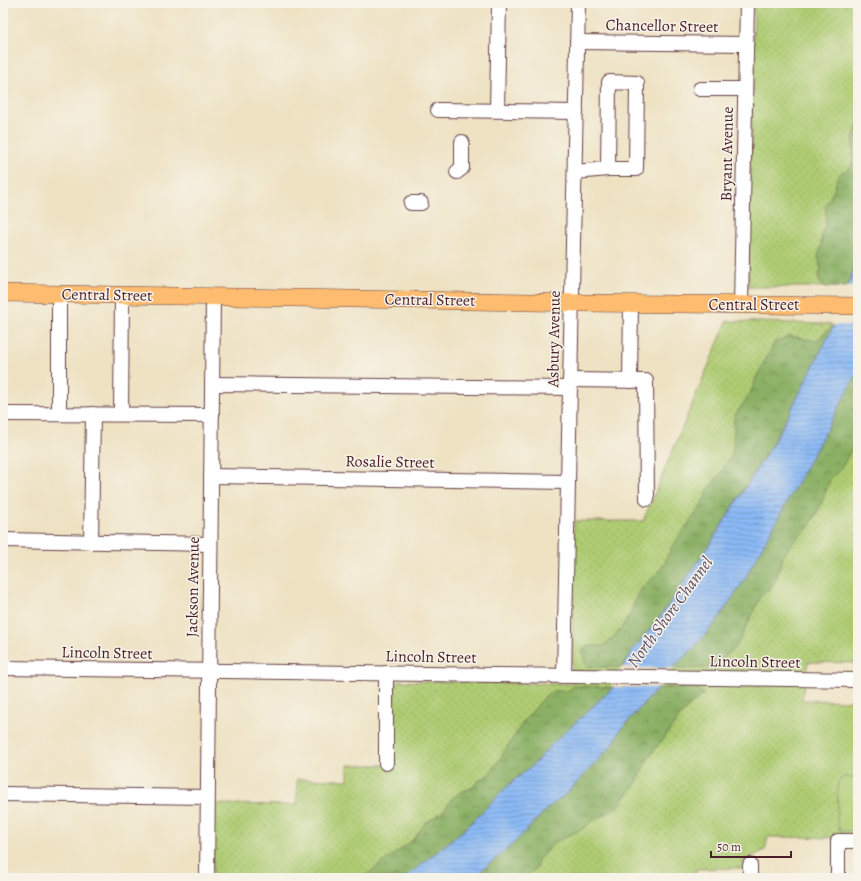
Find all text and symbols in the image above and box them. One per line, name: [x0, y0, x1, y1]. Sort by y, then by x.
street label: Chancellor Street: [605, 14, 719, 38]
street label: Bryant Avenue: [715, 106, 739, 202]
street label: Central Street: [61, 283, 153, 307]
street label: Central Street: [384, 288, 476, 312]
street label: Asbury Avenue: [542, 290, 566, 389]
street label: Central Street: [709, 294, 799, 316]
street label: Rosalie Street: [345, 450, 435, 474]
street label: Jackson Avenue: [181, 536, 205, 638]
water label: North Shore Channel: [622, 551, 719, 672]
street label: Lincoln Street: [61, 641, 153, 665]
street label: Lincoln Street: [385, 645, 477, 669]
street label: Lincoln Street: [709, 650, 801, 674]
scale bar: [711, 833, 791, 859]
text: 50 m: [717, 839, 741, 855]

